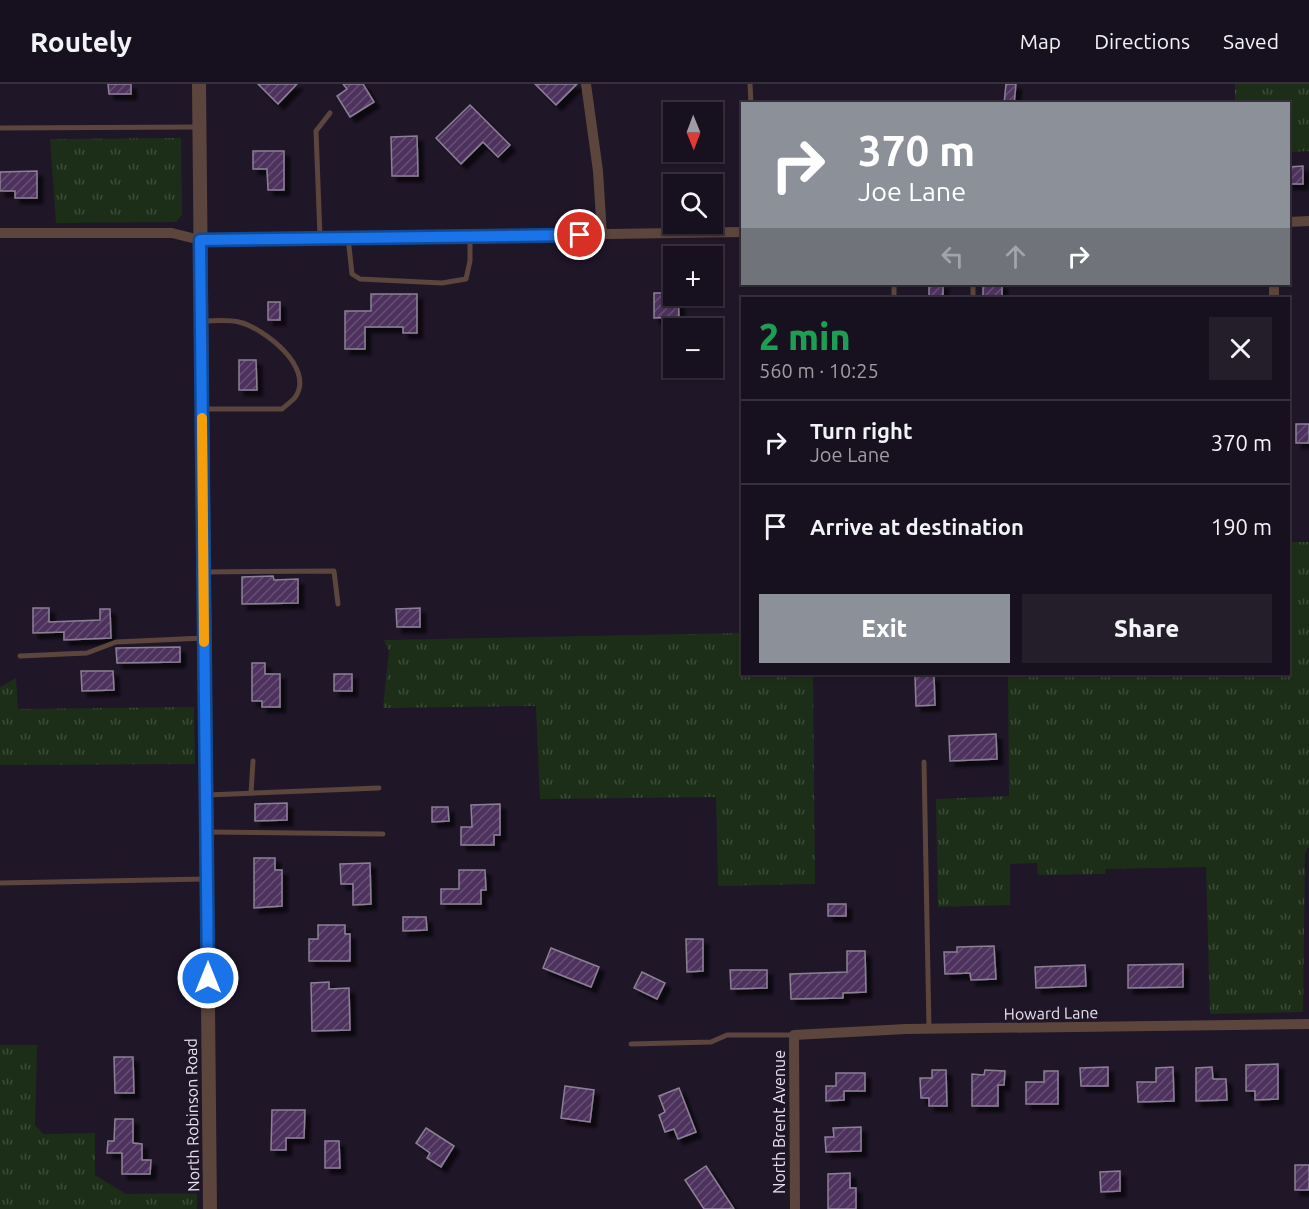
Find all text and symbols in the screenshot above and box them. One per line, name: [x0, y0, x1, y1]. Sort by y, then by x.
text: Routely: [30, 26, 132, 57]
text: Map: [1020, 29, 1061, 53]
text: Directions: [1094, 29, 1190, 53]
text: Saved: [1223, 29, 1279, 53]
north arrow: [663, 102, 723, 162]
map controls: [663, 102, 723, 378]
icon: right: [759, 126, 837, 204]
text: 370 m: [858, 127, 975, 174]
button: search: [663, 174, 723, 234]
text: Joe Lane: [858, 176, 966, 206]
pin: [554, 209, 605, 260]
icon: arrive: [563, 218, 596, 251]
icon: left: [936, 240, 969, 273]
icon: ahead: [999, 240, 1032, 273]
icon: right: [1062, 240, 1095, 273]
button: +: [663, 246, 723, 306]
text: 2 min: [759, 316, 851, 357]
button: close: [1209, 317, 1272, 380]
button: −: [663, 318, 723, 378]
text: 560 m · 10:25: [759, 359, 879, 382]
text: Turn right: [810, 418, 912, 443]
icon: right: [759, 426, 792, 459]
text: 370 m: [1211, 430, 1272, 455]
text: Joe Lane: [810, 443, 890, 466]
icon: arrive: [759, 510, 792, 543]
text: Arrive at destination: [810, 514, 1024, 539]
text: 190 m: [1211, 514, 1272, 539]
button: Exit: [759, 594, 1010, 663]
button: Share: [1022, 594, 1272, 663]
position arrow: [176, 946, 240, 1010]
street label: Howard Lane: [1004, 1003, 1098, 1023]
street label: North Robinson Road: [182, 1038, 202, 1192]
street label: North Brent Avenue: [770, 1050, 788, 1194]

